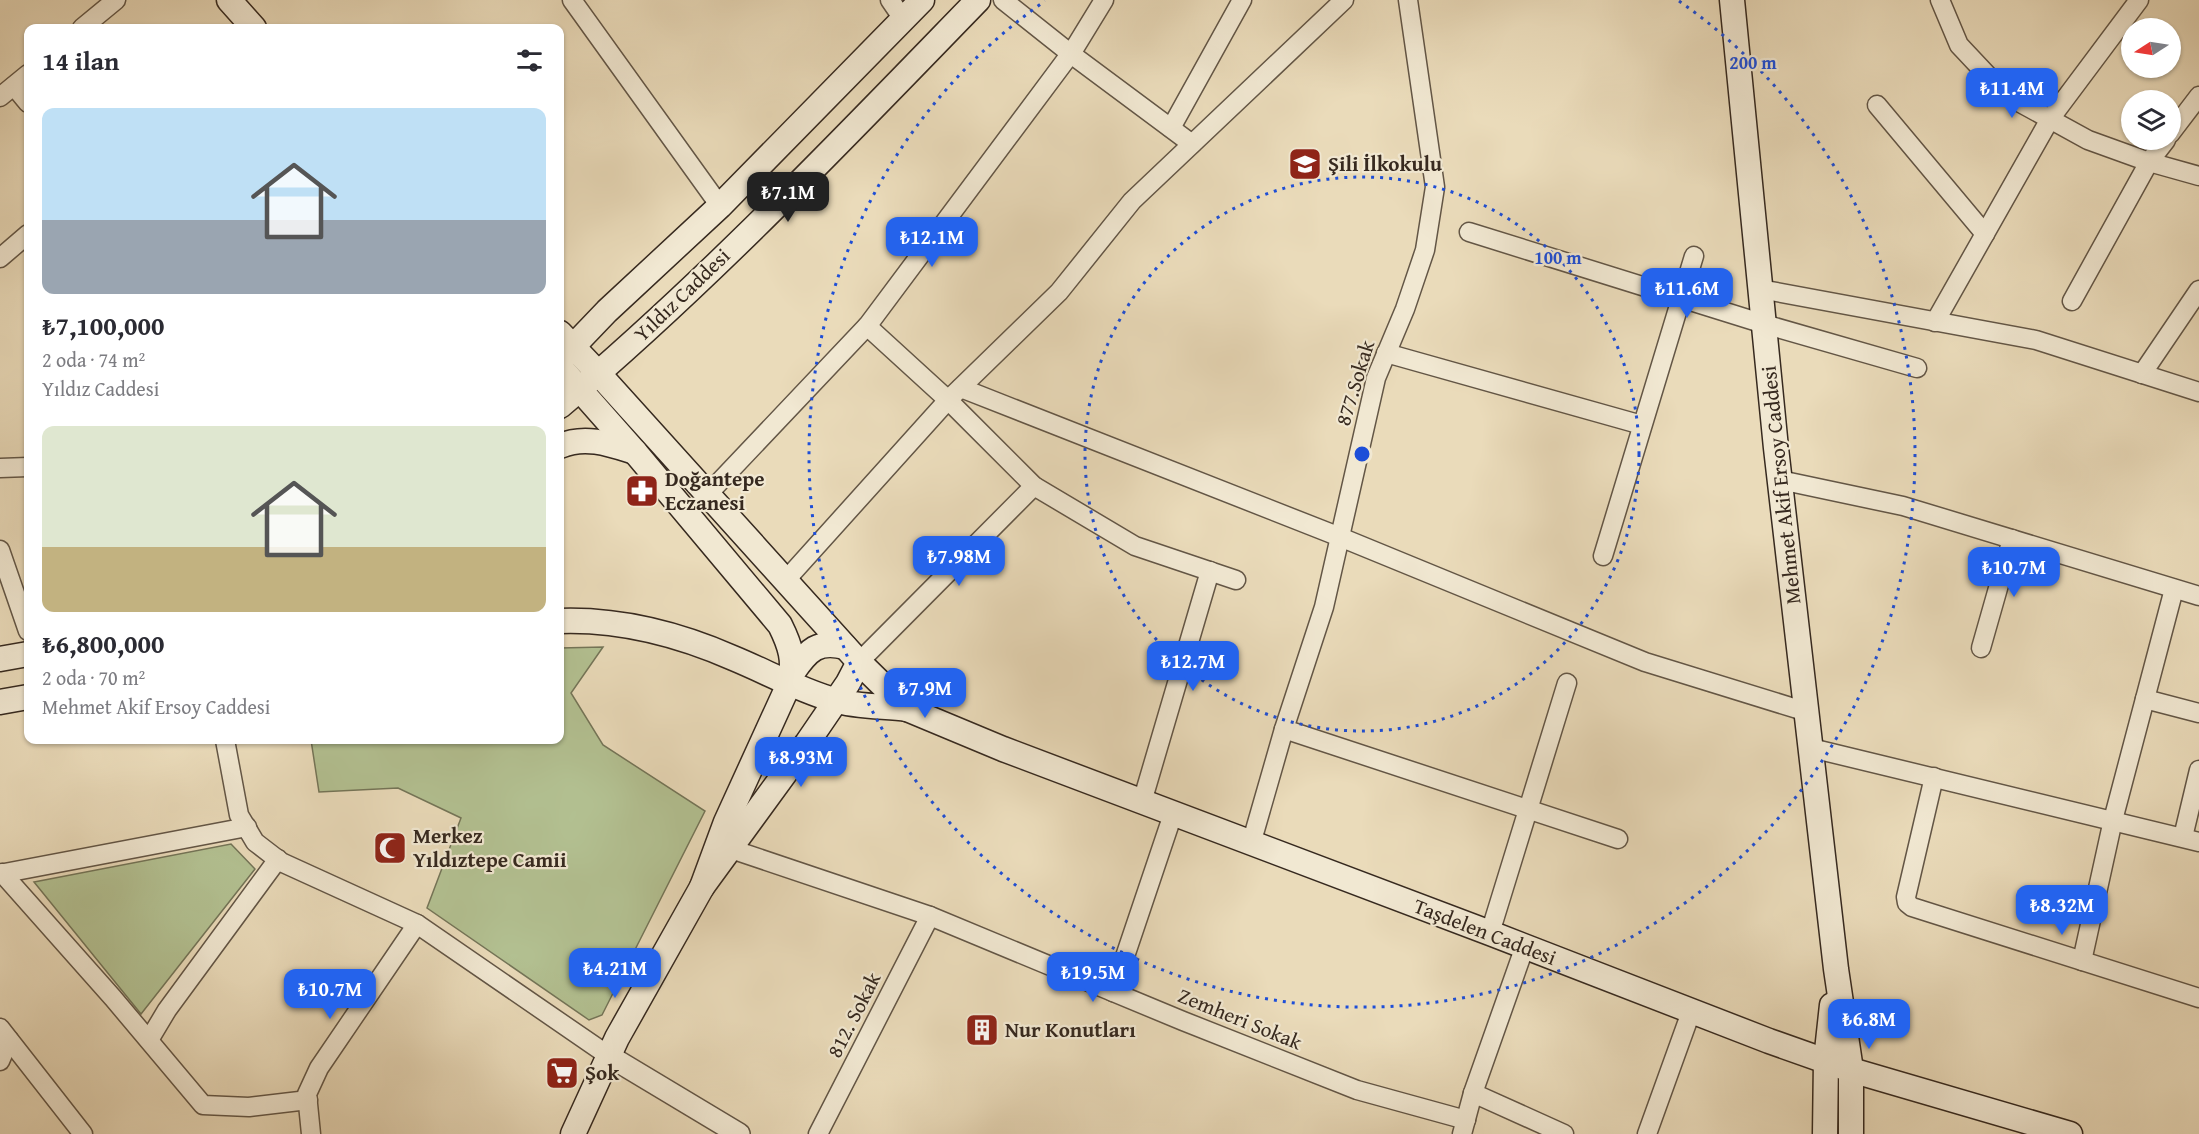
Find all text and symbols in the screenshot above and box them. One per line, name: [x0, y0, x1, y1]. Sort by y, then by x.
north arrow: [2121, 18, 2181, 78]
map controls: [2121, 18, 2181, 150]
text: 14 ilan: [42, 41, 119, 80]
icon: filters: [513, 44, 546, 77]
text: 200 m: [1729, 49, 1777, 76]
pin: ₺11.4M: [1963, 68, 2061, 119]
text: ₺11.4M: [1980, 73, 2044, 102]
button: layers: [2121, 90, 2181, 150]
school or university icon: Şili İlkokulu: [1287, 146, 1323, 182]
icon: home: [240, 147, 348, 255]
place label: Şili İlkokulu: [1328, 148, 1442, 179]
pin: ₺7.1M: [746, 172, 830, 223]
text: ₺7.1M: [761, 177, 815, 206]
pin: ₺12.1M: [883, 217, 981, 268]
text: ₺12.1M: [900, 222, 964, 251]
street label: Yıldız Caddesi: [627, 241, 737, 349]
text: 100 m: [1534, 244, 1582, 271]
pin: ₺11.6M: [1638, 268, 1736, 319]
text: ₺11.6M: [1655, 273, 1719, 302]
text: ₺7,100,000: [42, 306, 164, 345]
street label: 877.Sokak: [1327, 336, 1382, 429]
text: 2 oda · 74 m²: [42, 345, 145, 374]
street label: Mehmet Akif Ersoy Caddesi: [1753, 364, 1808, 606]
text: Yıldız Caddesi: [42, 374, 159, 403]
centre of rings: [1352, 444, 1372, 464]
place label: Doğantepe Eczanesi: [665, 463, 765, 518]
icon: home: [240, 465, 348, 573]
pharmacy icon: Doğantepe Eczanesi: [624, 473, 660, 509]
pin: ₺7.98M: [910, 536, 1008, 587]
text: ₺7.98M: [927, 541, 991, 570]
pin: ₺10.7M: [1965, 547, 2063, 598]
text: ₺10.7M: [1982, 552, 2046, 581]
text: ₺6,800,000: [42, 624, 164, 663]
pin: ₺12.7M: [1144, 641, 1242, 692]
text: ₺12.7M: [1161, 646, 1225, 675]
text: 2 oda · 70 m²: [42, 663, 145, 692]
pin: ₺7.9M: [883, 668, 967, 719]
text: ₺7.9M: [898, 673, 952, 702]
text: Mehmet Akif Ersoy Caddesi: [42, 692, 270, 721]
pin: ₺8.93M: [752, 737, 850, 788]
text: ₺8.93M: [769, 742, 833, 771]
place label: Merkez Yıldıztepe Camii: [413, 820, 567, 875]
mosque icon: Merkez Yıldıztepe Camii: [372, 830, 408, 866]
pin: ₺8.32M: [2013, 885, 2111, 936]
street label: Taşdelen Caddesi: [1409, 890, 1561, 973]
text: ₺8.32M: [2030, 890, 2094, 919]
pin: ₺4.21M: [566, 948, 664, 999]
pin: ₺19.5M: [1044, 952, 1142, 1003]
text: ₺4.21M: [583, 953, 647, 982]
text: ₺19.5M: [1061, 957, 1125, 986]
street label: 812. Sokak: [819, 966, 888, 1063]
pin: ₺10.7M: [281, 969, 379, 1020]
text: ₺10.7M: [298, 974, 362, 1003]
street label: Zemheri Sokak: [1174, 980, 1307, 1058]
pin: ₺6.8M: [1827, 999, 1911, 1050]
text: ₺6.8M: [1842, 1004, 1896, 1033]
building icon: Nur Konutları: [964, 1012, 1000, 1048]
place label: Nur Konutları: [1005, 1014, 1136, 1045]
supermarket icon: Şok: [544, 1055, 580, 1091]
place label: Şok: [585, 1057, 620, 1088]

